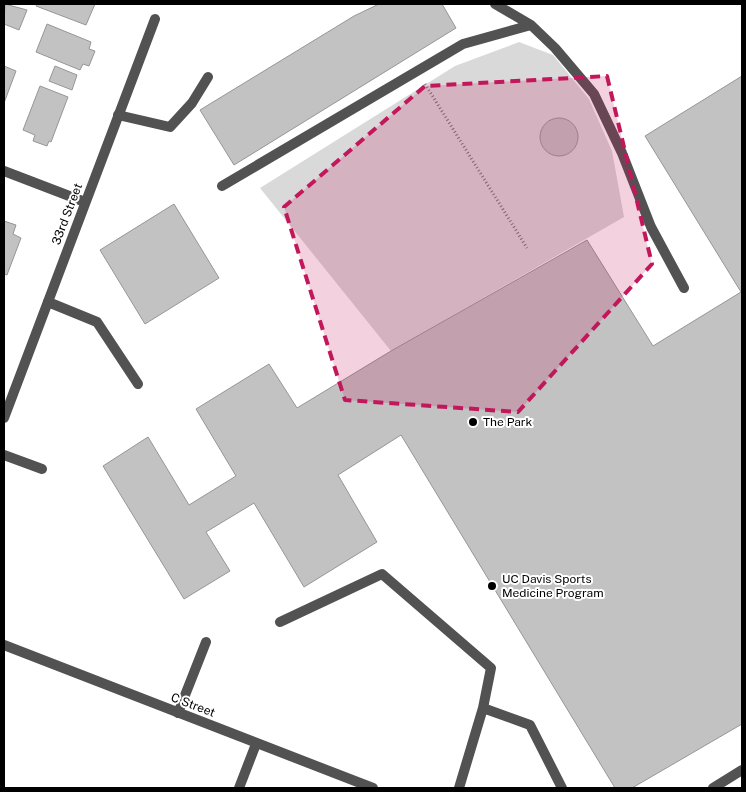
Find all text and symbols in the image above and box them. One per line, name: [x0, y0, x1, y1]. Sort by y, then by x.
street label: 33rd Street: [49, 181, 85, 247]
place label: The Park: [483, 415, 533, 429]
marker: The Park: [467, 416, 479, 428]
place label: UC Davis Sports Medicine Program: [502, 572, 604, 600]
marker: UC Davis Sports Medicine Program: [486, 580, 498, 592]
street label: C Street: [169, 690, 217, 720]

